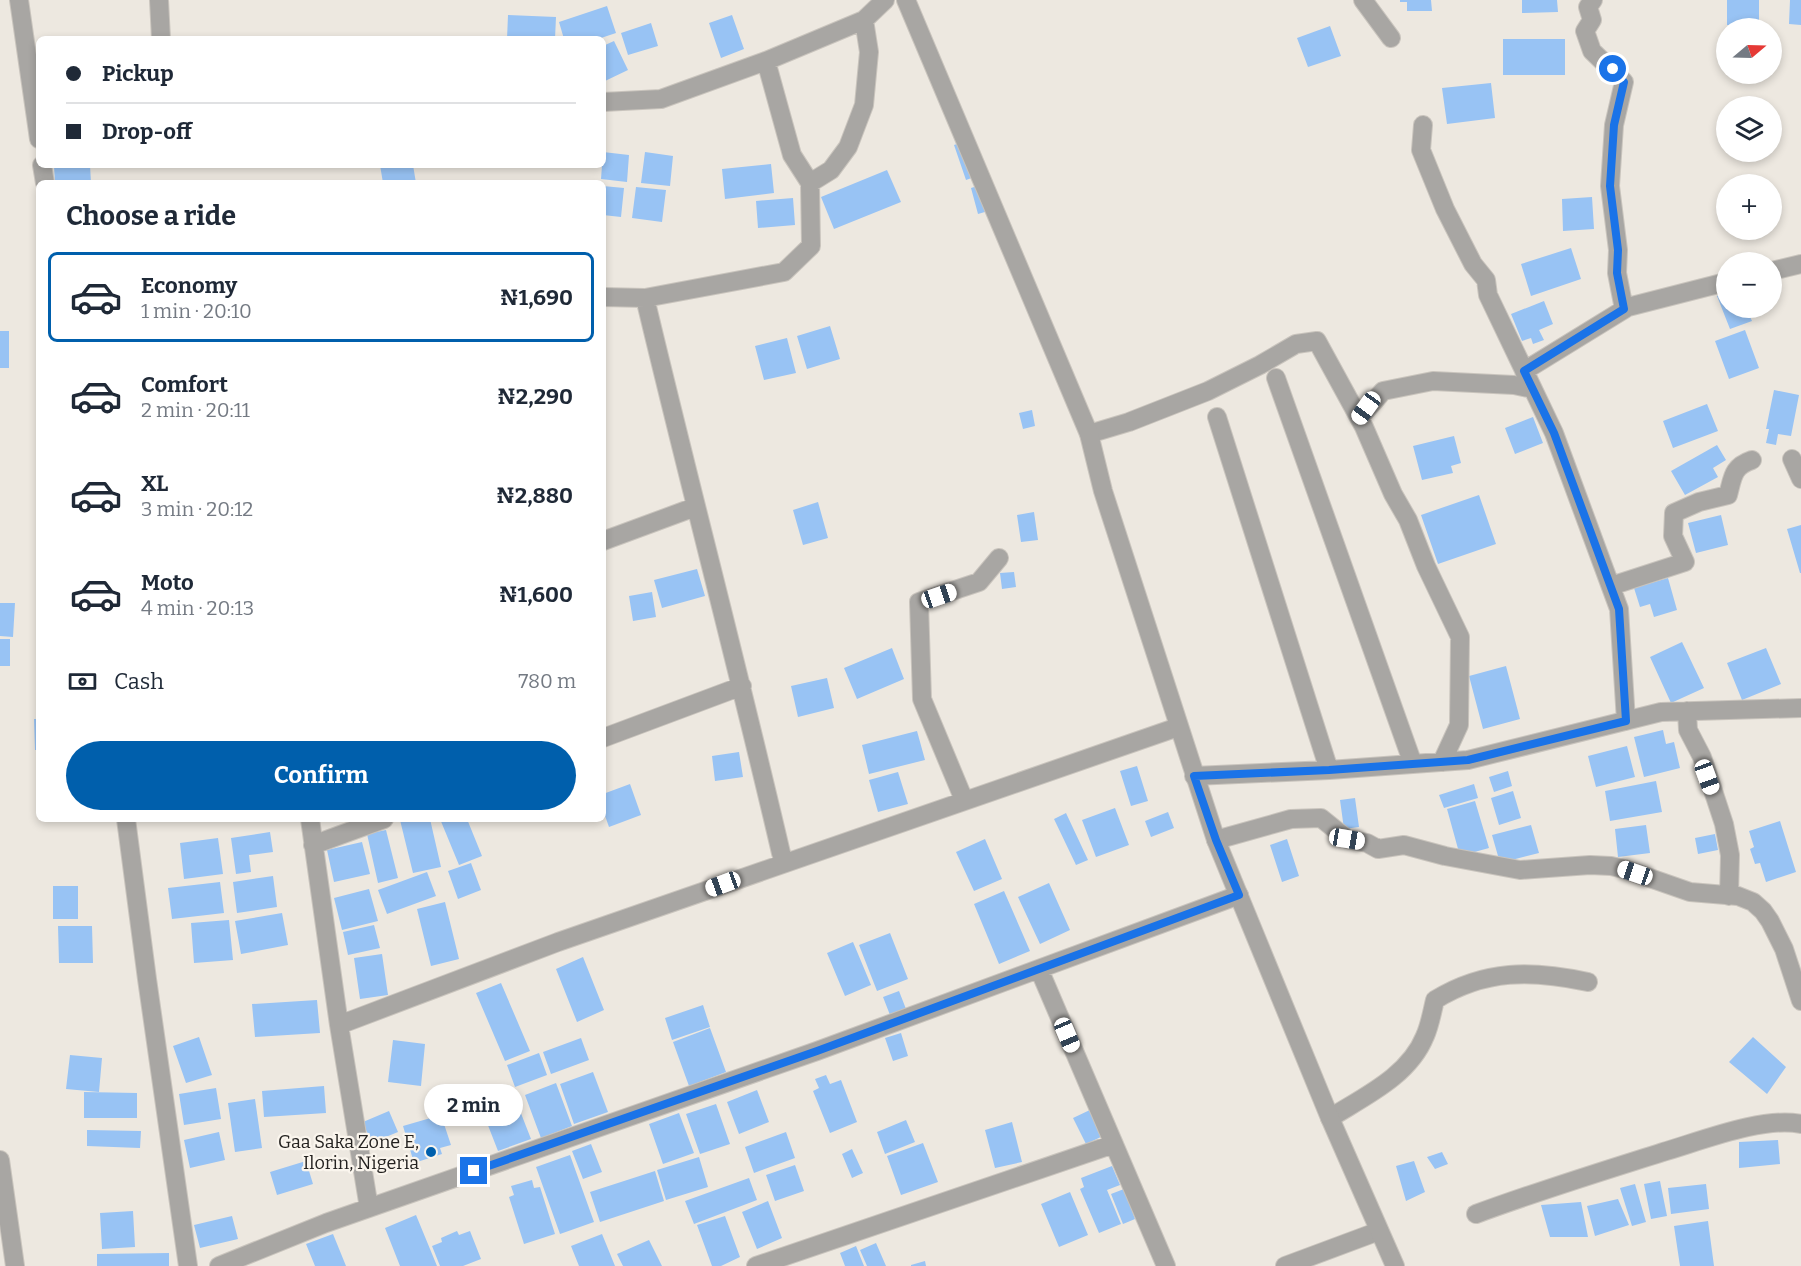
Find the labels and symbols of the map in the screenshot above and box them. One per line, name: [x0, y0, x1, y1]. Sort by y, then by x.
north arrow: [1716, 18, 1782, 84]
route start: [1599, 55, 1626, 82]
car: [1348, 388, 1384, 428]
car: [919, 582, 959, 610]
car: [1692, 757, 1722, 797]
car: [1328, 827, 1366, 851]
car: [1615, 859, 1655, 887]
car: [703, 869, 743, 899]
car: [1052, 1015, 1082, 1055]
callout: 2 min: [424, 1084, 524, 1126]
place label: Gaa Saka Zone E, Ilorin, Nigeria: [278, 1131, 419, 1174]
marker: Gaa Saka Zone E, Ilorin, Nigeria: [424, 1145, 438, 1159]
route end: [460, 1157, 487, 1184]

